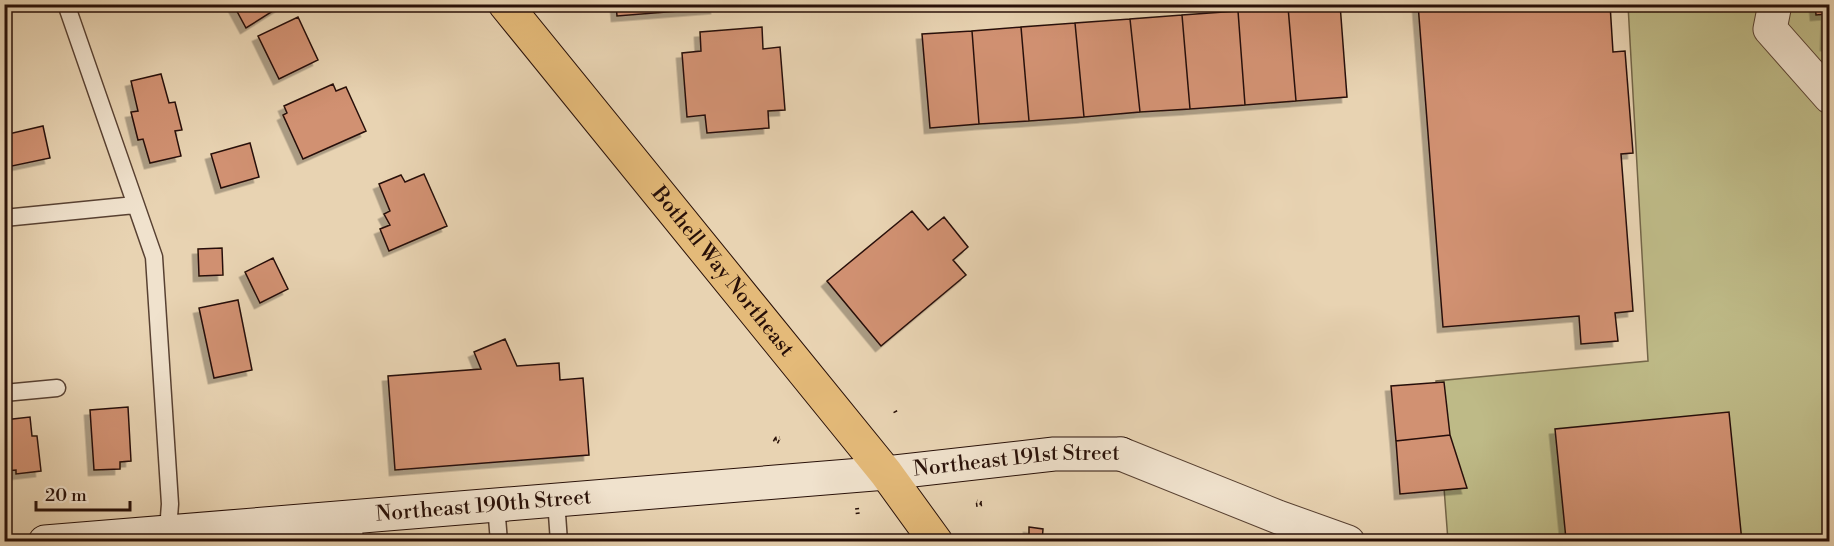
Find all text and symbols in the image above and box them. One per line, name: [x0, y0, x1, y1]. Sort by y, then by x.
street label: Bothell Way Northeast: [645, 181, 800, 363]
street label: Northeast 191st Street: [912, 441, 1120, 483]
scale bar: [36, 474, 130, 512]
text: 20 m: [45, 484, 87, 507]
street label: Northeast 190th Street: [375, 484, 593, 528]

